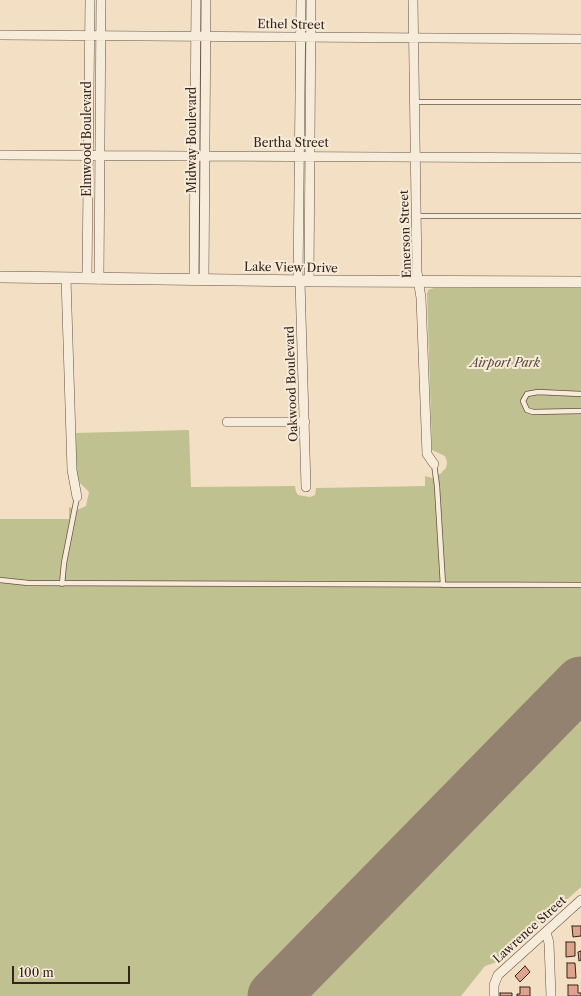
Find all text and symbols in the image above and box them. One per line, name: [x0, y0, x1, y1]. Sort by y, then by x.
street label: Ethel Street: [257, 17, 325, 33]
street label: Elmwood Boulevard: [81, 81, 95, 197]
street label: Midway Boulevard: [186, 87, 200, 193]
street label: Bertha Street: [253, 137, 329, 151]
street label: Emerson Street: [397, 190, 415, 278]
street label: Lake View Drive: [244, 260, 338, 276]
street label: Oakwood Boulevard: [283, 326, 301, 442]
park label: Airport Park: [470, 357, 540, 371]
street label: Lawrence Street: [491, 893, 569, 967]
scale bar: [14, 958, 132, 984]
text: 100 m: [19, 965, 54, 980]

